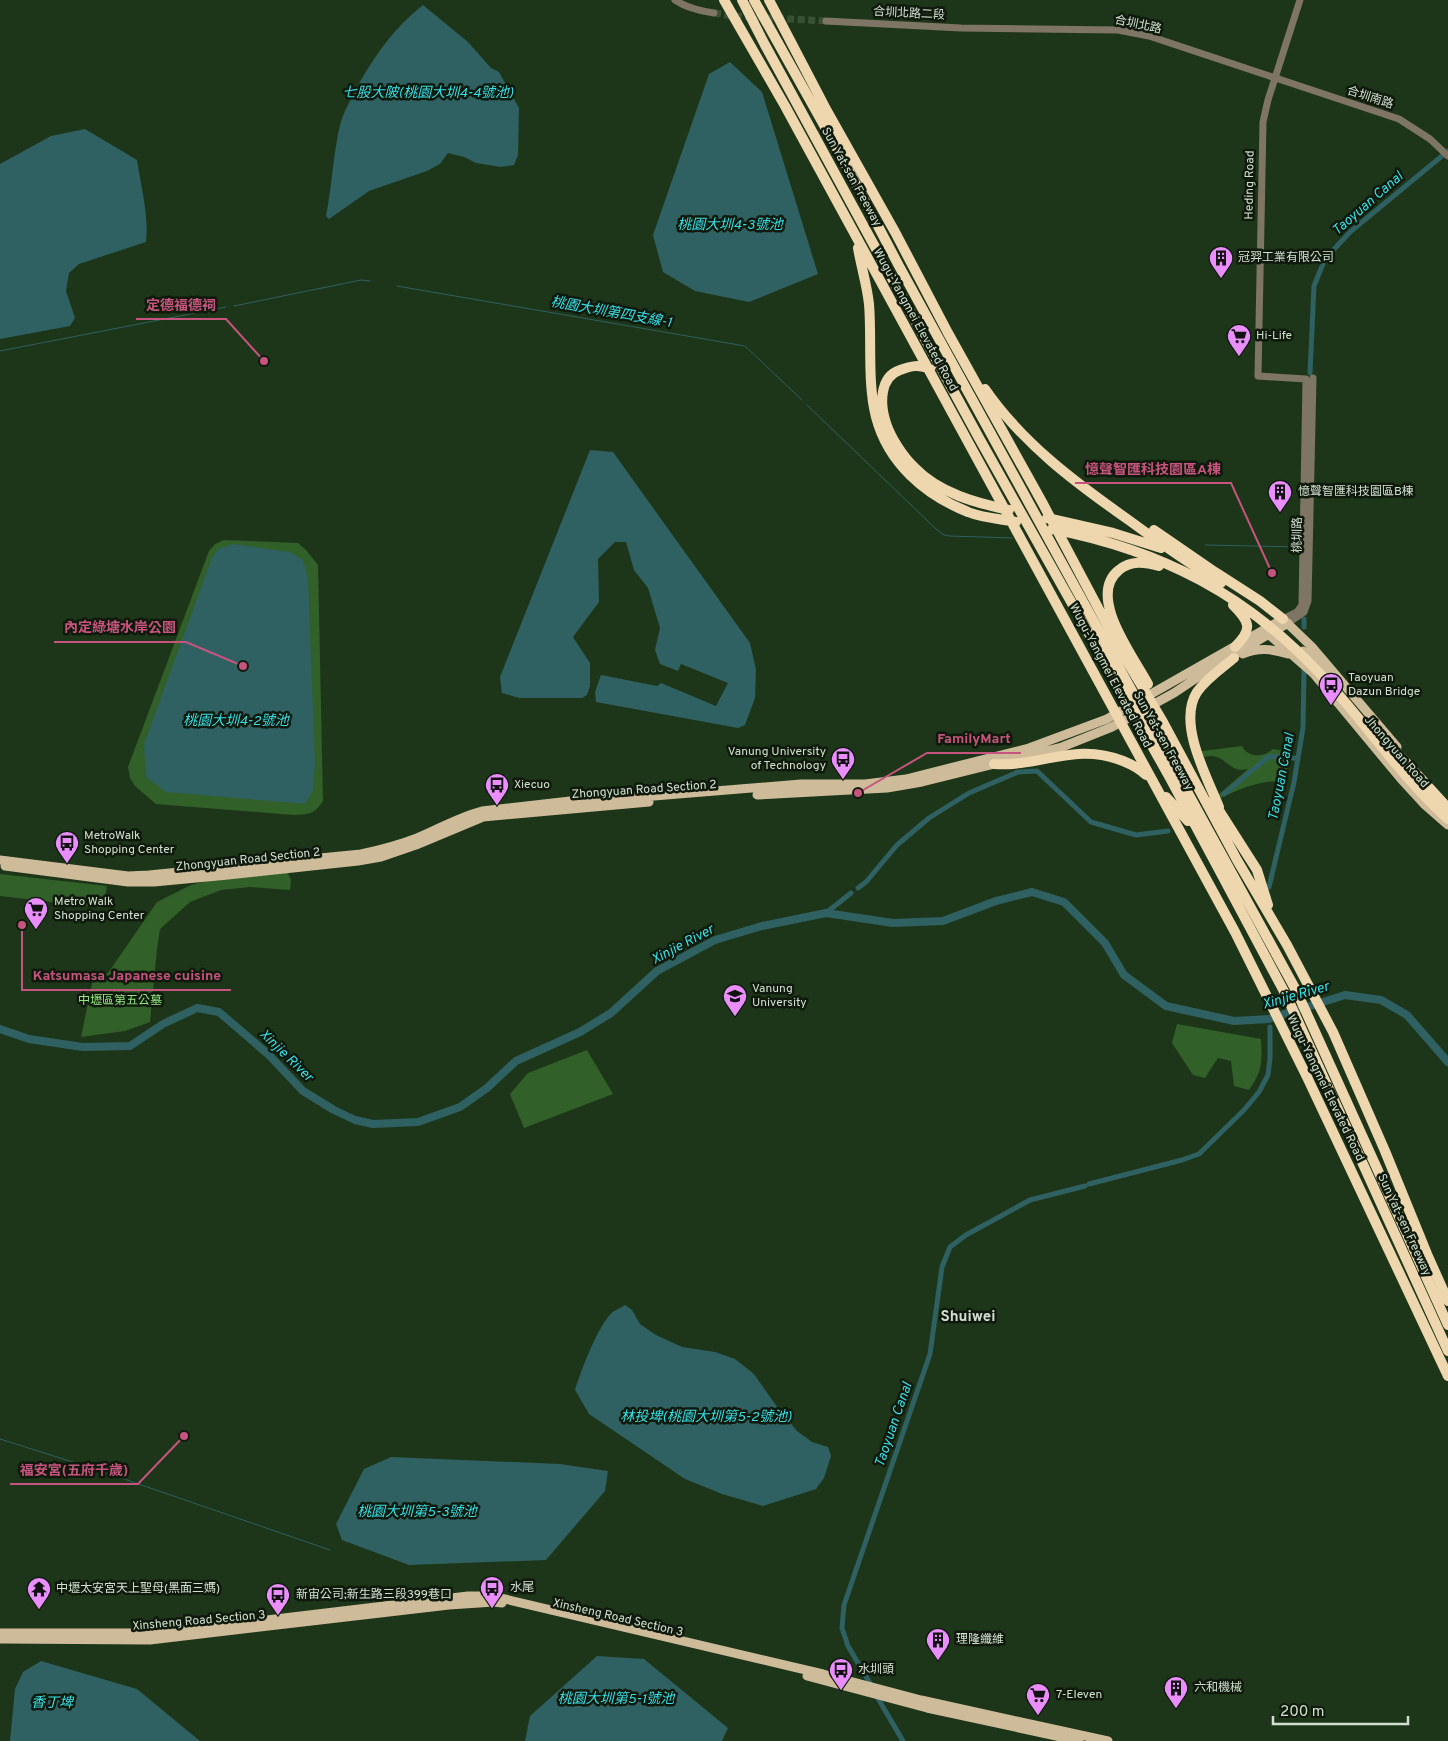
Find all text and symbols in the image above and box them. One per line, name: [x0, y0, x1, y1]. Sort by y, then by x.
street label: 合圳北路二段: [873, 4, 945, 24]
street label: 合圳北路: [1113, 12, 1163, 38]
street label: 合圳南路: [1345, 83, 1395, 113]
water label: 七股大陂(桃園大圳4-4號池): [342, 85, 514, 102]
street label: Sun Yat-sen Freeway: [817, 125, 885, 229]
street label: Heding Road: [1241, 150, 1259, 220]
water label: Taoyuan Canal: [1329, 168, 1408, 239]
water label: 桃園大圳4-3號池: [677, 217, 785, 234]
building icon: 冠羿工業有限公司: [1208, 245, 1234, 279]
street label: Wugu-Yangmei Elevated Road: [869, 246, 961, 394]
place label: 冠羿工業有限公司: [1238, 250, 1334, 266]
callout: 定德福德祠: [136, 290, 226, 319]
water label: 桃園大圳第四支線-1: [549, 294, 673, 332]
text: 定德福德祠: [146, 297, 216, 315]
supermarket icon: Hi-Life: [1226, 323, 1252, 357]
place label: Hi-Life: [1256, 328, 1292, 344]
callout: 憶聲智匯科技園區A棟: [1075, 454, 1231, 483]
text: 憶聲智匯科技園區A棟: [1085, 461, 1221, 479]
building icon: 憶聲智匯科技園區B棟: [1267, 479, 1293, 513]
place label: 憶聲智匯科技園區B棟: [1298, 484, 1414, 500]
street label: 桃圳路: [1290, 517, 1306, 553]
street label: Wugu-Yangmei Elevated Road: [1065, 601, 1155, 751]
callout: 內定綠塘水岸公園: [54, 613, 186, 642]
text: 內定綠塘水岸公園: [64, 619, 176, 637]
place label: Taoyuan Dazun Bridge: [1348, 670, 1420, 700]
bus stop icon: Taoyuan Dazun Bridge: [1318, 672, 1344, 706]
street label: Sun Yat-sen Freeway: [1129, 689, 1197, 793]
street label: Jhongyuan Road: [1360, 712, 1432, 792]
water label: 桃園大圳4-2號池: [183, 713, 291, 730]
callout: FamilyMart: [927, 724, 1021, 753]
text: FamilyMart: [937, 731, 1011, 748]
water label: Taoyuan Canal: [1265, 731, 1299, 822]
place label: Vanung University of Technology: [728, 744, 826, 774]
bus stop icon: Vanung University of Technology: [830, 746, 856, 780]
bus stop icon: Xiecuo: [484, 772, 510, 806]
place label: Xiecuo: [514, 777, 550, 793]
street label: Zhongyuan Road Section 2: [571, 777, 717, 803]
place label: MetroWalk Shopping Center: [84, 828, 175, 858]
bus stop icon: MetroWalk Shopping Center: [54, 830, 80, 864]
street label: Zhongyuan Road Section 2: [175, 844, 321, 876]
place label: Metro Walk Shopping Center: [54, 894, 145, 924]
supermarket icon: Metro Walk Shopping Center: [23, 896, 49, 930]
water label: Xinjie River: [649, 921, 719, 969]
callout: Katsumasa Japanese cuisine: [22, 961, 231, 990]
text: Katsumasa Japanese cuisine: [33, 968, 221, 985]
water label: Xinjie River: [1261, 978, 1333, 1014]
place label: Vanung University: [752, 981, 807, 1011]
school or university icon: Vanung University: [722, 983, 748, 1017]
park label: 中壢區第五公墓: [78, 993, 162, 1009]
street label: Wugu-Yangmei Elevated Road: [1282, 1012, 1368, 1164]
water label: Xinjie River: [256, 1026, 318, 1087]
street label: Sun Yat-sen Freeway: [1373, 1171, 1435, 1279]
district label: Shuiwei: [941, 1308, 995, 1327]
water label: Taoyuan Canal: [872, 1379, 917, 1470]
water label: 林投埤(桃園大圳第5-2號池): [620, 1409, 792, 1426]
callout: 福安宮(五府千歲): [10, 1455, 138, 1484]
text: 福安宮(五府千歲): [20, 1462, 128, 1480]
water label: 桃園大圳第5-3號池: [357, 1504, 479, 1521]
bus stop icon: 水尾: [479, 1575, 505, 1609]
temple icon: 中壢太安宮天上聖母(黑面三媽): [26, 1576, 52, 1610]
place label: 水尾: [510, 1580, 534, 1596]
place label: 中壢太安宮天上聖母(黑面三媽): [56, 1581, 220, 1597]
bus stop icon: 新宙公司;新生路三段399巷口: [265, 1582, 291, 1616]
place label: 新宙公司;新生路三段399巷口: [296, 1587, 452, 1603]
street label: Xinsheng Road Section 3: [551, 1595, 685, 1641]
street label: Xinsheng Road Section 3: [132, 1607, 266, 1635]
building icon: 理隆纖維: [925, 1627, 951, 1661]
place label: 理隆纖維: [956, 1632, 1004, 1648]
bus stop icon: 水圳頭: [828, 1657, 854, 1691]
place label: 水圳頭: [858, 1662, 894, 1678]
building icon: 六和機械: [1163, 1675, 1189, 1709]
place label: 六和機械: [1194, 1680, 1242, 1696]
supermarket icon: 7-Eleven: [1025, 1682, 1051, 1716]
place label: 7-Eleven: [1056, 1687, 1102, 1703]
water label: 桃園大圳第5-1號池: [558, 1691, 676, 1708]
scale bar: [1273, 1694, 1408, 1726]
water label: 香丁埤: [31, 1695, 75, 1712]
text: 200 m: [1280, 1703, 1325, 1722]

